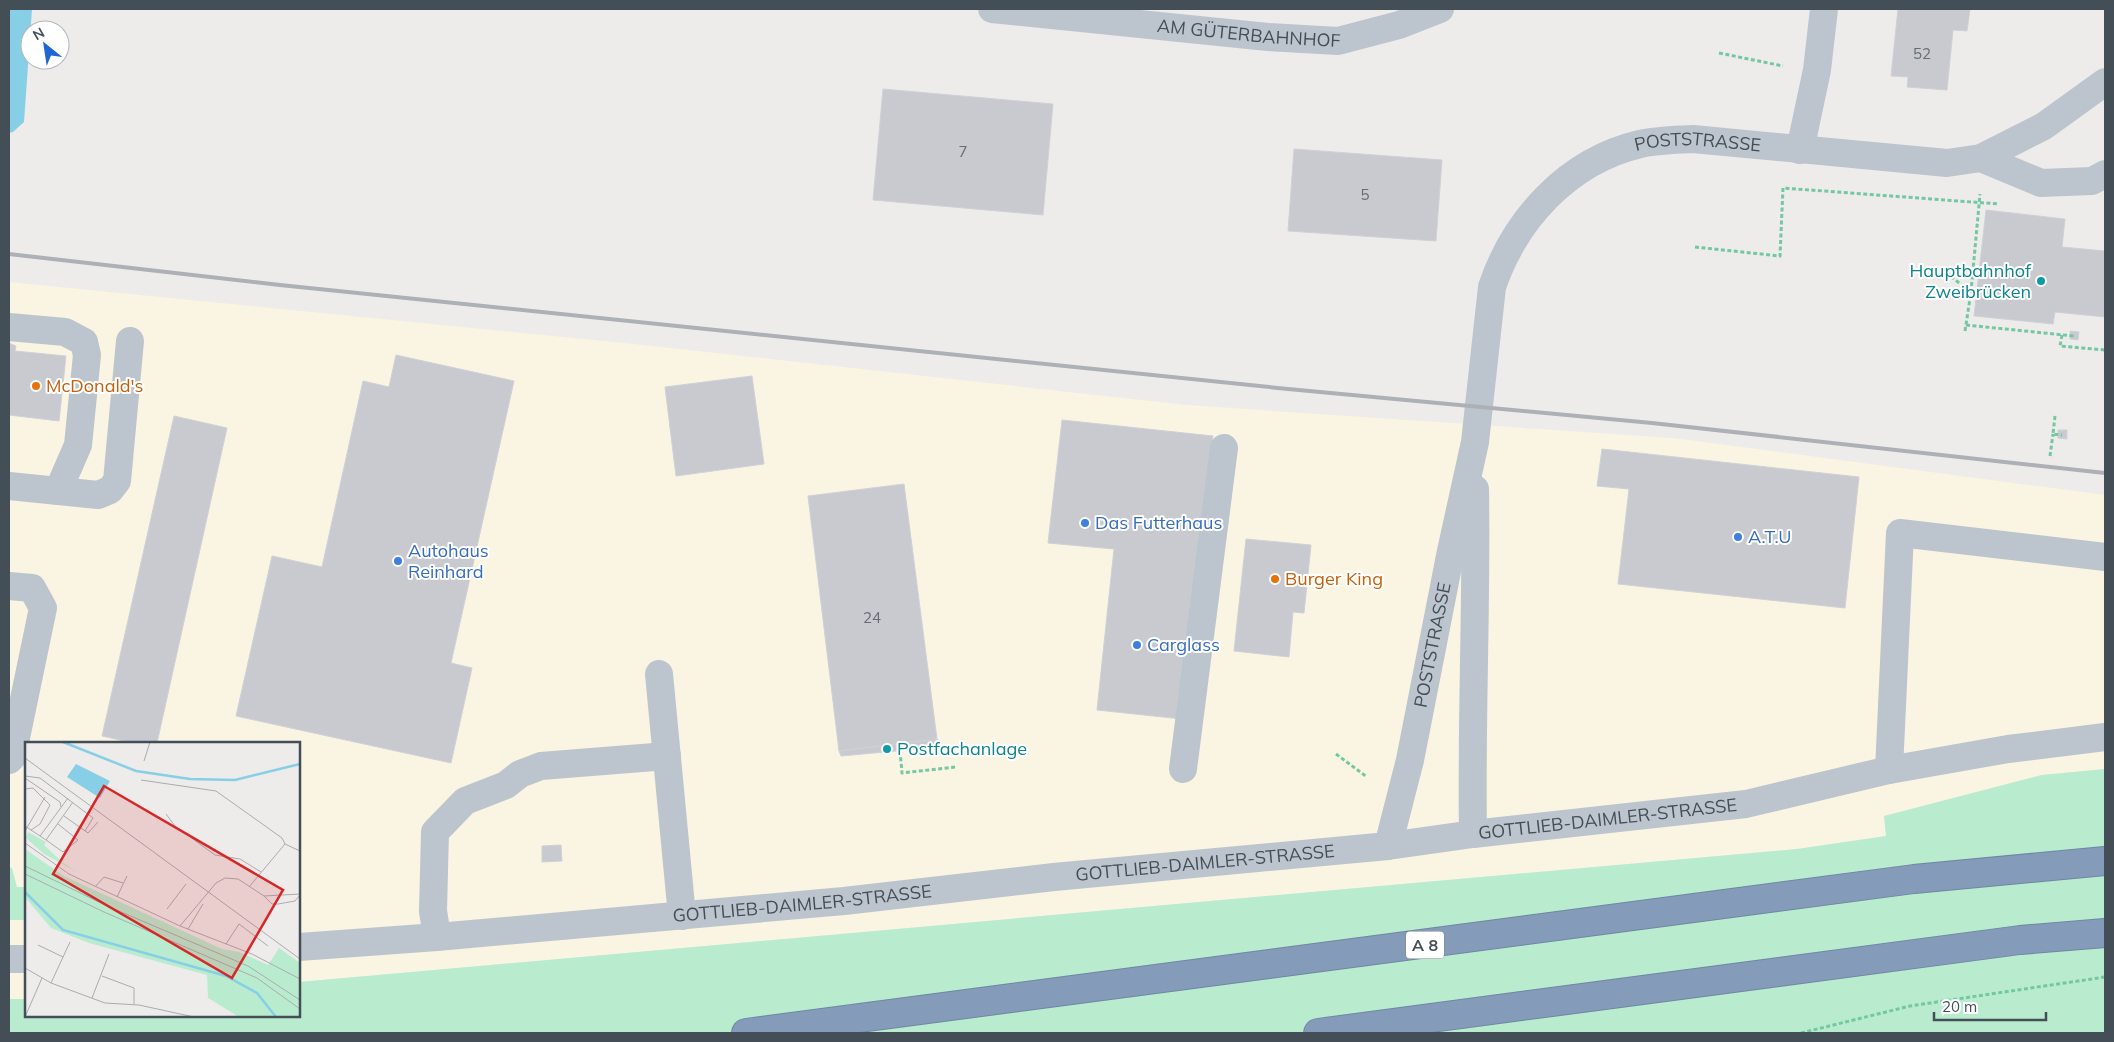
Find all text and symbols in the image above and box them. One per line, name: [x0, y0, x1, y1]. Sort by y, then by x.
street label: AM GÜTERBAHNHOF: [1156, 14, 1341, 52]
north arrow: [20, 20, 70, 70]
text: N: [29, 23, 48, 44]
house number: 52: [1913, 44, 1931, 63]
street label: POSTSTRASSE: [1632, 127, 1762, 156]
house number: 7: [958, 142, 968, 161]
house number: 5: [1360, 185, 1370, 204]
place label: Hauptbahnhof Zweibrücken: [1910, 259, 2032, 303]
marker: Hauptbahnhof Zweibrücken: [2035, 275, 2047, 287]
place label: McDonald's: [46, 374, 143, 397]
marker: McDonald's: [30, 380, 42, 392]
place label: Das Futterhaus: [1095, 511, 1223, 534]
marker: Das Futterhaus: [1079, 517, 1091, 529]
place label: A.T.U: [1748, 525, 1791, 548]
marker: A.T.U: [1732, 531, 1744, 543]
place label: Autohaus Reinhard: [408, 539, 489, 583]
marker: Autohaus Reinhard: [392, 555, 404, 567]
place label: Burger King: [1285, 567, 1383, 590]
marker: Burger King: [1269, 573, 1281, 585]
street label: POSTSTRASSE: [1409, 580, 1456, 709]
house number: 24: [863, 608, 881, 627]
place label: Carglass: [1147, 633, 1220, 656]
marker: Carglass: [1131, 639, 1143, 651]
place label: Postfachanlage: [897, 737, 1027, 760]
inset map: [25, 742, 300, 1017]
marker: Postfachanlage: [881, 743, 893, 755]
street label: GOTTLIEB-DAIMLER-STRASSE: [1477, 793, 1738, 844]
street label: GOTTLIEB-DAIMLER-STRASSE: [1074, 839, 1336, 886]
street label: GOTTLIEB-DAIMLER-STRASSE: [672, 879, 933, 927]
road number: A 8: [1406, 932, 1444, 958]
scale bar: [1934, 990, 2046, 1022]
text: 20 m: [1942, 997, 1977, 1016]

